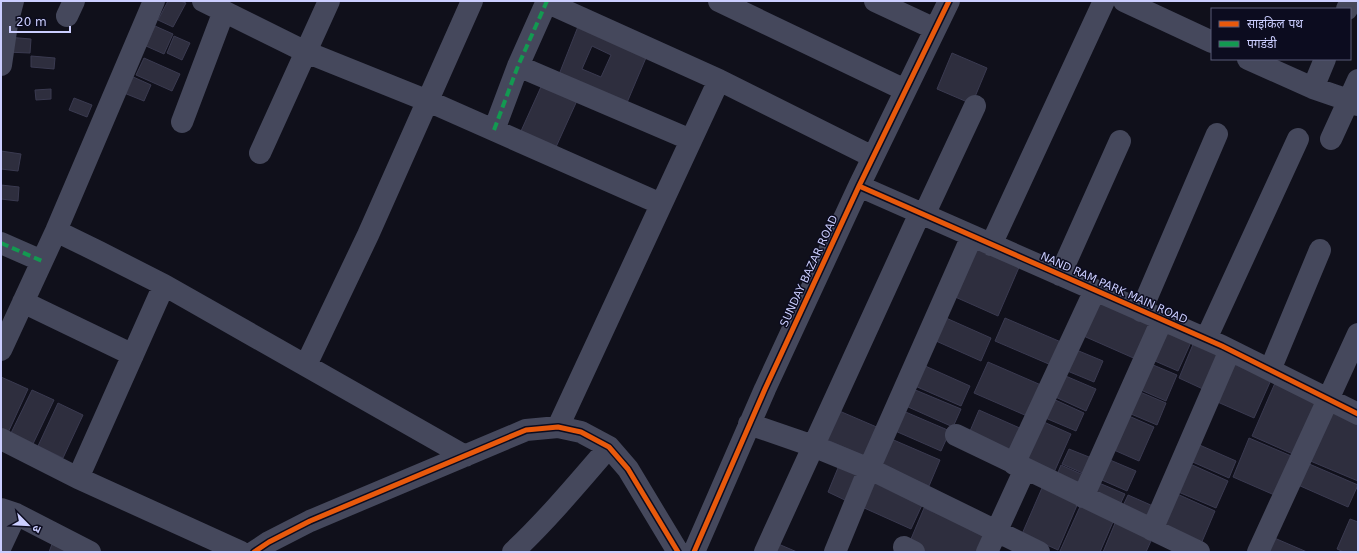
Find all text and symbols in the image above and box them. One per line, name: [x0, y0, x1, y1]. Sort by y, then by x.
scale bar: [10, 8, 70, 34]
legend: [1211, 8, 1351, 60]
text: 20 m: [16, 15, 47, 29]
text: साइकिल पथ: [1247, 16, 1303, 31]
text: पगडंडी: [1247, 36, 1277, 51]
street label: SUNDAY BAZAR ROAD: [777, 213, 841, 329]
street label: NAND RAM PARK MAIN ROAD: [1038, 250, 1190, 326]
north arrow: [8, 505, 48, 545]
text: उ: [29, 523, 44, 535]

